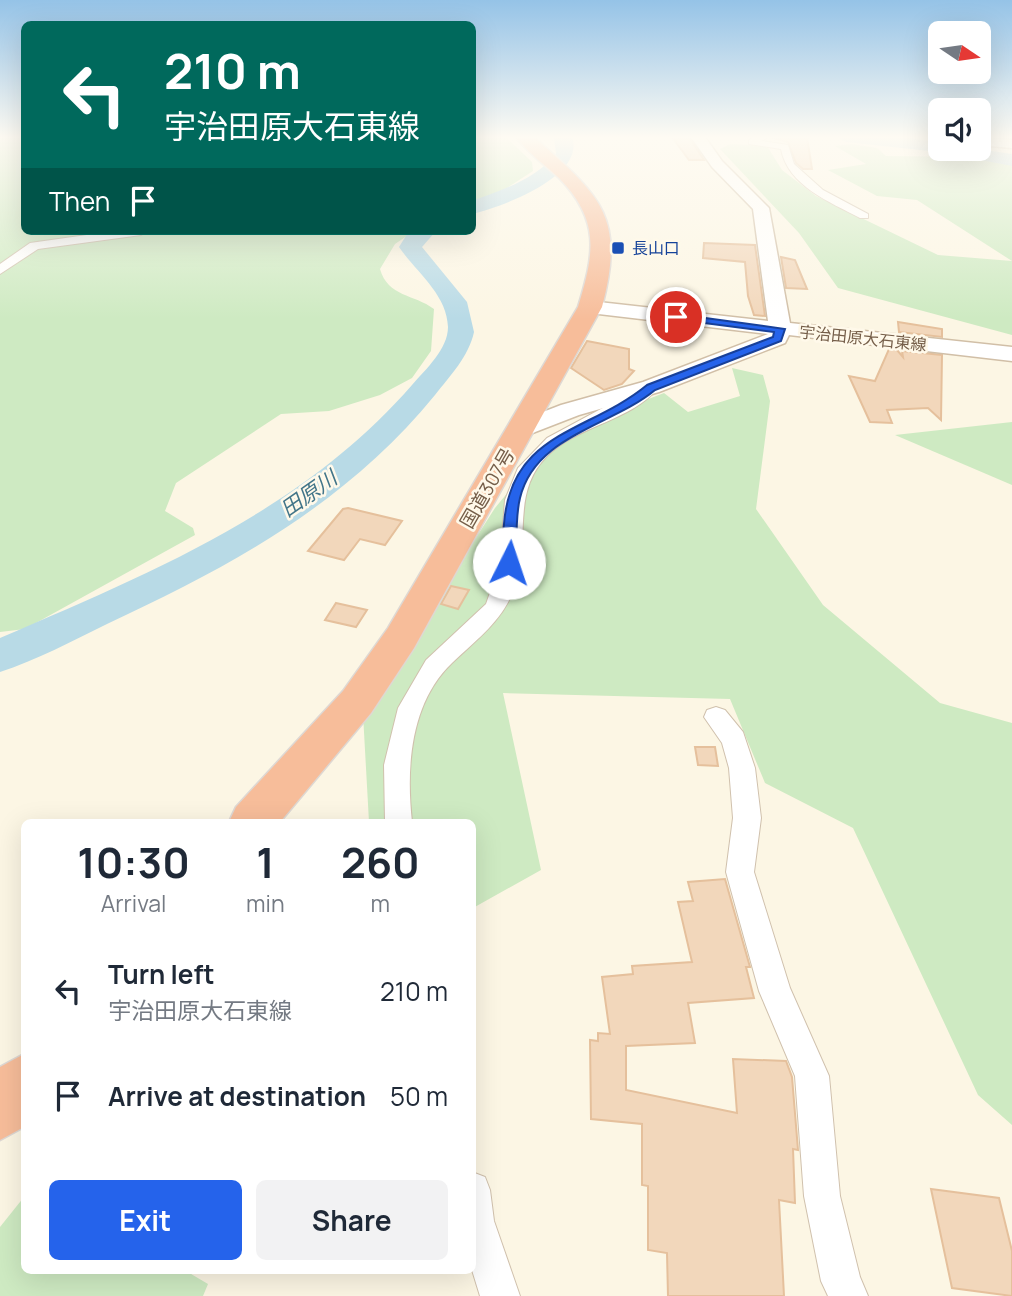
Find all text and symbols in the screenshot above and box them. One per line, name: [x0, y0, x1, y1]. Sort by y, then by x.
north arrow: [928, 21, 990, 84]
map controls: [928, 21, 991, 161]
text: 210 m: [164, 37, 301, 104]
icon: left: [49, 49, 140, 140]
button: sound: [928, 98, 991, 161]
text: 宇治田原大石東線: [164, 104, 420, 148]
icon: arrive: [124, 182, 162, 220]
text: Then: [49, 183, 110, 219]
place label: 長山口: [632, 237, 680, 259]
marker: 長山口: [610, 240, 626, 256]
pin: [646, 287, 706, 347]
icon: arrive: [657, 298, 695, 336]
street label: 宇治田原大石東線: [798, 320, 928, 356]
street label: 国道307号: [454, 443, 520, 533]
water label: 田原川: [275, 462, 344, 523]
position arrow: [472, 526, 546, 600]
text: 10:30: [77, 833, 190, 891]
text: 1: [256, 833, 275, 891]
text: 260: [341, 833, 420, 891]
text: Arrival: [101, 887, 166, 919]
text: min: [246, 887, 285, 919]
text: m: [371, 887, 390, 919]
text: Turn left: [108, 956, 215, 992]
icon: left: [49, 972, 87, 1010]
text: 210 m: [380, 973, 448, 1009]
text: 宇治田原大石東線: [108, 994, 292, 1026]
icon: arrive: [49, 1077, 87, 1115]
text: Arrive at destination: [108, 1078, 366, 1114]
text: 50 m: [390, 1078, 448, 1114]
button: Exit: [49, 1180, 242, 1260]
button: Share: [256, 1180, 448, 1260]

